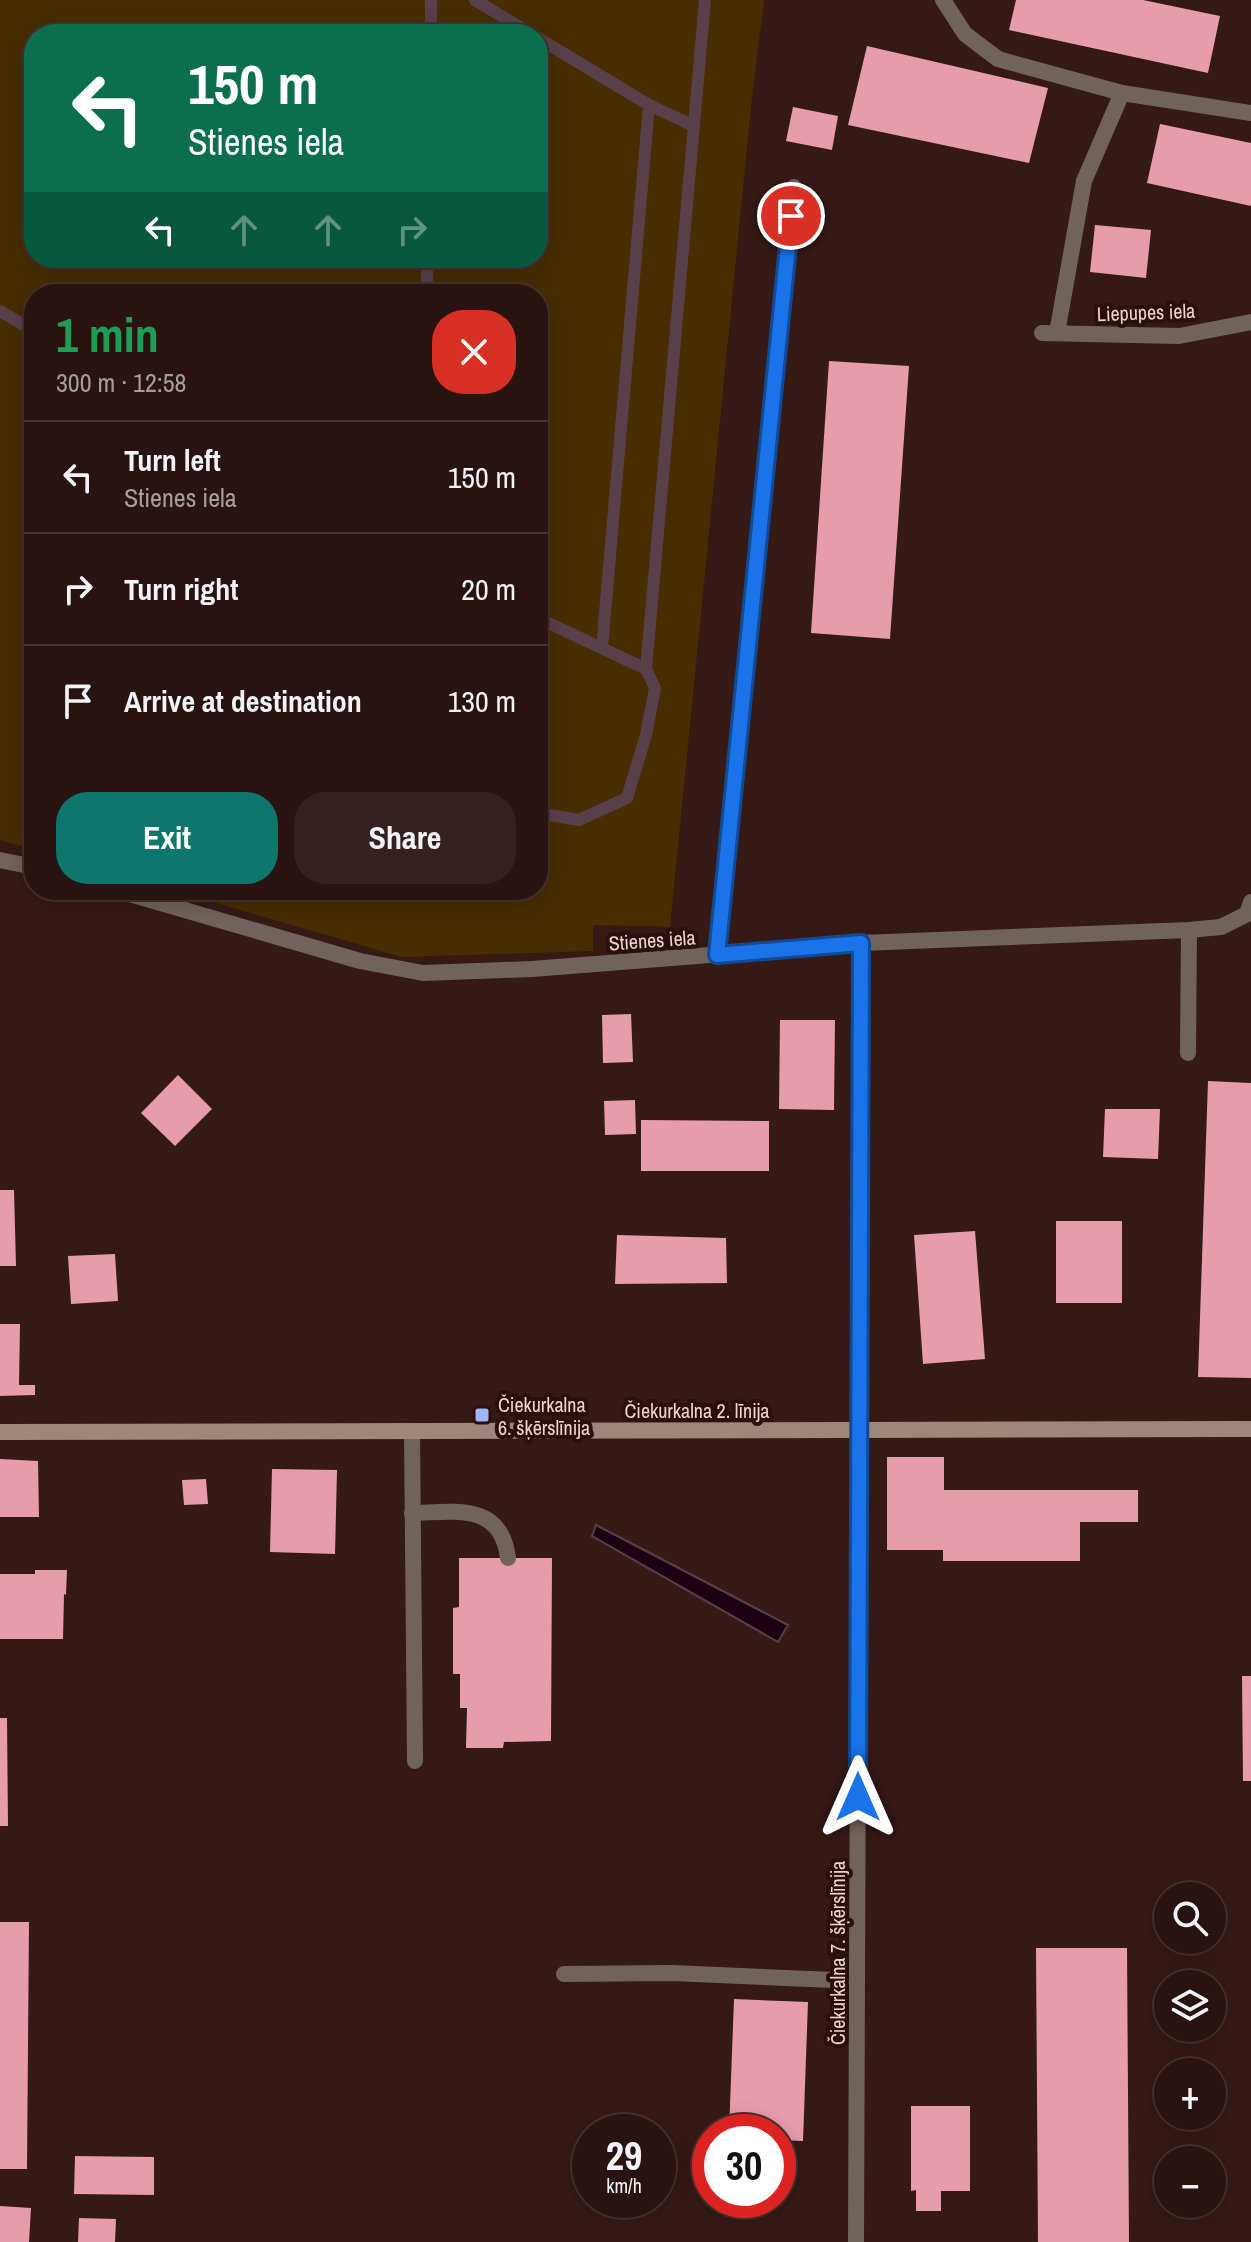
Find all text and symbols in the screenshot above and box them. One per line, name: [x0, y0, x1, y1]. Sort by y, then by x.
text: 150 m: [188, 46, 318, 121]
icon: left: [56, 56, 160, 160]
text: Stienes iela: [188, 118, 344, 166]
pin: [757, 182, 825, 250]
icon: arrive: [769, 194, 813, 238]
icon: left: [138, 208, 182, 252]
icon: ahead: [222, 208, 266, 252]
icon: ahead: [306, 208, 350, 252]
icon: right: [390, 208, 434, 252]
street label: Liepupes iela: [1096, 297, 1196, 327]
text: 1 min: [56, 302, 159, 367]
button: close: [432, 310, 516, 394]
text: 300 m · 12:58: [56, 365, 186, 400]
text: Turn left: [124, 440, 221, 480]
icon: left: [56, 455, 100, 499]
text: 150 m: [448, 457, 516, 497]
text: Stienes iela: [124, 480, 237, 515]
icon: right: [56, 567, 100, 611]
text: Turn right: [124, 569, 238, 609]
text: 20 m: [461, 569, 516, 609]
icon: arrive: [56, 679, 100, 723]
text: Arrive at destination: [124, 681, 362, 721]
text: 130 m: [448, 681, 516, 721]
button: Exit: [56, 792, 278, 884]
button: Share: [294, 792, 516, 884]
street label: Stienes iela: [608, 924, 696, 956]
place label: Čiekurkalna 6. šķērslīnija: [498, 1391, 590, 1441]
street label: Čiekurkalna 2. līnija: [625, 1397, 769, 1424]
marker: Čiekurkalna 6. šķērslīnija: [473, 1406, 491, 1424]
position arrow: [816, 1755, 900, 1839]
street label: Čiekurkalna 7. šķērslīnija: [824, 1861, 851, 2045]
map controls: [1154, 1882, 1226, 2218]
button: search: [1154, 1882, 1226, 1954]
button: layers: [1154, 1970, 1226, 2042]
button: +: [1154, 2058, 1226, 2130]
speed limit sign: 30: [692, 2114, 796, 2218]
text: 29: [606, 2129, 642, 2182]
button: −: [1154, 2146, 1226, 2218]
text: km/h: [606, 2172, 642, 2199]

